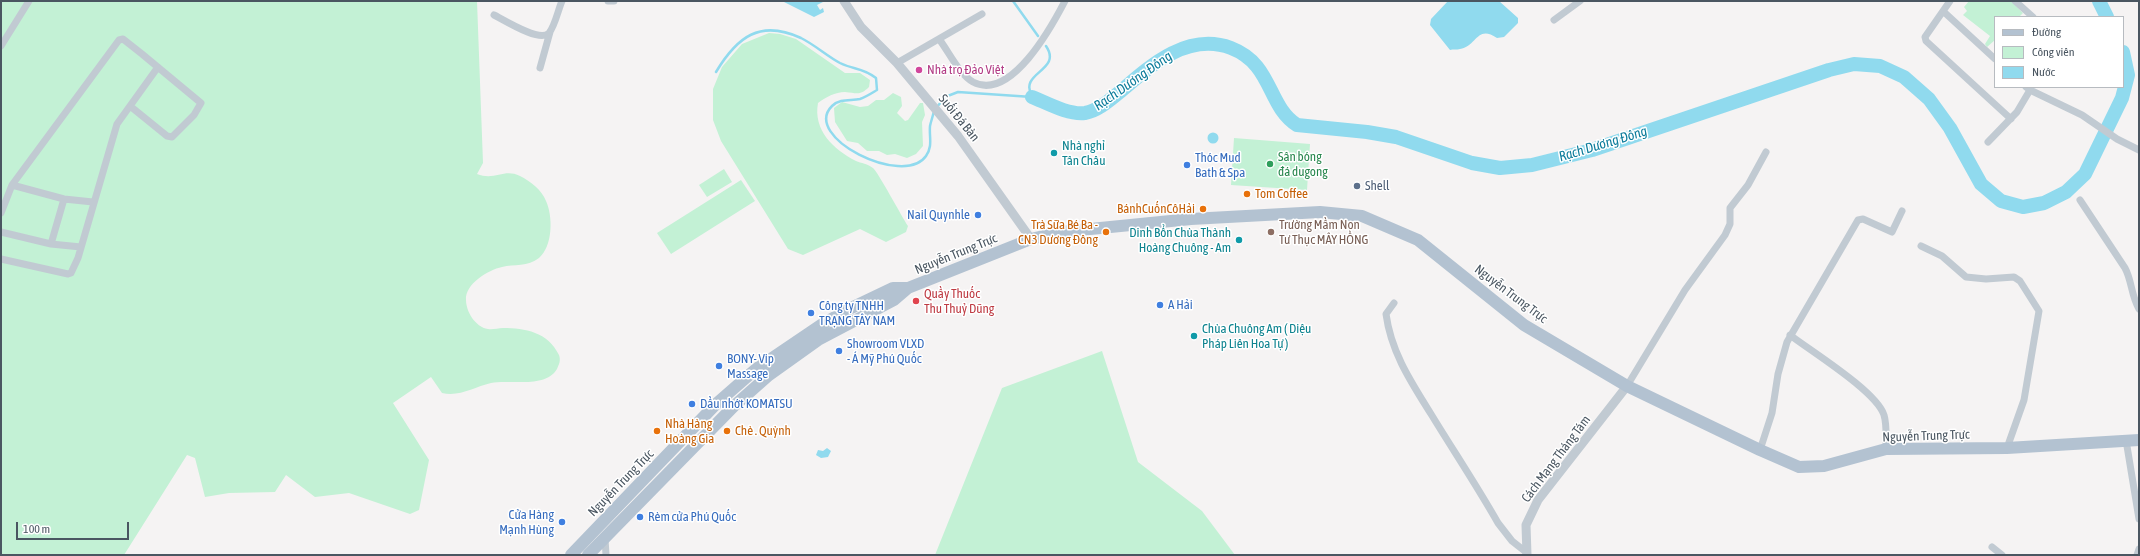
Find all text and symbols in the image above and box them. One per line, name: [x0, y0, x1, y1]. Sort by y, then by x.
legend: [1994, 16, 2124, 88]
text: Đường: [2032, 25, 2061, 39]
text: Công viên: [2032, 45, 2075, 59]
water label: Rạch Dương Đông: [1091, 48, 1175, 114]
place label: Nhà trọ Đảo Việt: [927, 62, 1004, 78]
marker: Nhà trọ Đảo Việt: [914, 65, 924, 75]
text: Nước: [2032, 65, 2055, 79]
street label: Suối Đá Bàn: [935, 91, 983, 145]
water label: Rạch Dương Đông: [1557, 123, 1649, 165]
place label: Nhà nghỉ Tân Châu: [1062, 138, 1105, 169]
marker: Nhà nghỉ Tân Châu: [1049, 148, 1059, 158]
place label: Sân bóng đá dugong: [1278, 149, 1328, 180]
place label: Thóc Mud Bath & Spa: [1195, 150, 1245, 181]
marker: Sân bóng đá dugong: [1265, 159, 1275, 169]
marker: Thóc Mud Bath & Spa: [1182, 160, 1192, 170]
place label: Shell: [1365, 178, 1390, 194]
marker: Shell: [1352, 181, 1362, 191]
place label: Tom Coffee: [1255, 186, 1308, 202]
marker: Tom Coffee: [1242, 189, 1252, 199]
place label: BánhCuốnCôHải: [1117, 201, 1195, 217]
marker: BánhCuốnCôHải: [1198, 204, 1208, 214]
place label: Nail Quynhle: [907, 207, 970, 223]
marker: Nail Quynhle: [973, 210, 983, 220]
place label: Trà Sữa Bé Ba - CN3 Dương Đông: [1018, 217, 1098, 248]
place label: Trường Mầm Non Tư Thục MÂY HỒNG: [1279, 217, 1368, 248]
place label: Dinh Bổn Chùa Thành Hoàng Chuông - Am: [1129, 225, 1231, 256]
marker: Trà Sữa Bé Ba - CN3 Dương Đông: [1101, 227, 1111, 237]
marker: Trường Mầm Non Tư Thục MÂY HỒNG: [1266, 227, 1276, 237]
street label: Nguyễn Trung Trực: [913, 230, 999, 278]
marker: Dinh Bổn Chùa Thành Hoàng Chuông - Am: [1234, 235, 1244, 245]
street label: Nguyễn Trung Trực: [1471, 261, 1551, 327]
place label: Quầy Thuốc Thu Thuỷ Dũng: [924, 286, 994, 317]
marker: Quầy Thuốc Thu Thuỷ Dũng: [911, 296, 921, 306]
place label: A Hải: [1168, 297, 1193, 313]
place label: Công ty TNHH TRẠNG TÂY NAM: [819, 298, 895, 329]
marker: A Hải: [1155, 300, 1165, 310]
marker: Công ty TNHH TRẠNG TÂY NAM: [806, 308, 816, 318]
place label: Chùa Chuông Am ( Diệu Pháp Liên Hoa Tự ): [1202, 321, 1311, 352]
marker: Chùa Chuông Am ( Diệu Pháp Liên Hoa Tự ): [1189, 331, 1199, 341]
place label: Showroom VLXD - Á Mỹ Phú Quốc: [847, 336, 924, 367]
marker: Showroom VLXD - Á Mỹ Phú Quốc: [834, 346, 844, 356]
place label: BONY- Vip Massage: [727, 351, 774, 382]
marker: BONY- Vip Massage: [714, 361, 724, 371]
place label: Dầu nhớt KOMATSU: [700, 396, 793, 412]
marker: Dầu nhớt KOMATSU: [687, 399, 697, 409]
street label: Cách Mạng Tháng Tám: [1518, 412, 1594, 506]
place label: Nhà Hàng Hoàng Gia: [665, 416, 714, 447]
place label: Chè . Quỳnh: [735, 423, 791, 439]
marker: Nhà Hàng Hoàng Gia: [652, 426, 662, 436]
marker: Chè . Quỳnh: [722, 426, 732, 436]
street label: Nguyễn Trung Trực: [1882, 427, 1970, 445]
street label: Nguyễn Trung Trực: [585, 446, 657, 520]
place label: Cửa Hàng Mạnh Hùng: [499, 507, 554, 538]
place label: Rèm cửa Phú Quốc: [648, 509, 736, 525]
marker: Rèm cửa Phú Quốc: [635, 512, 645, 522]
scale bar: [18, 514, 131, 540]
marker: Cửa Hàng Mạnh Hùng: [557, 517, 567, 527]
text: 100 m: [23, 522, 50, 536]

